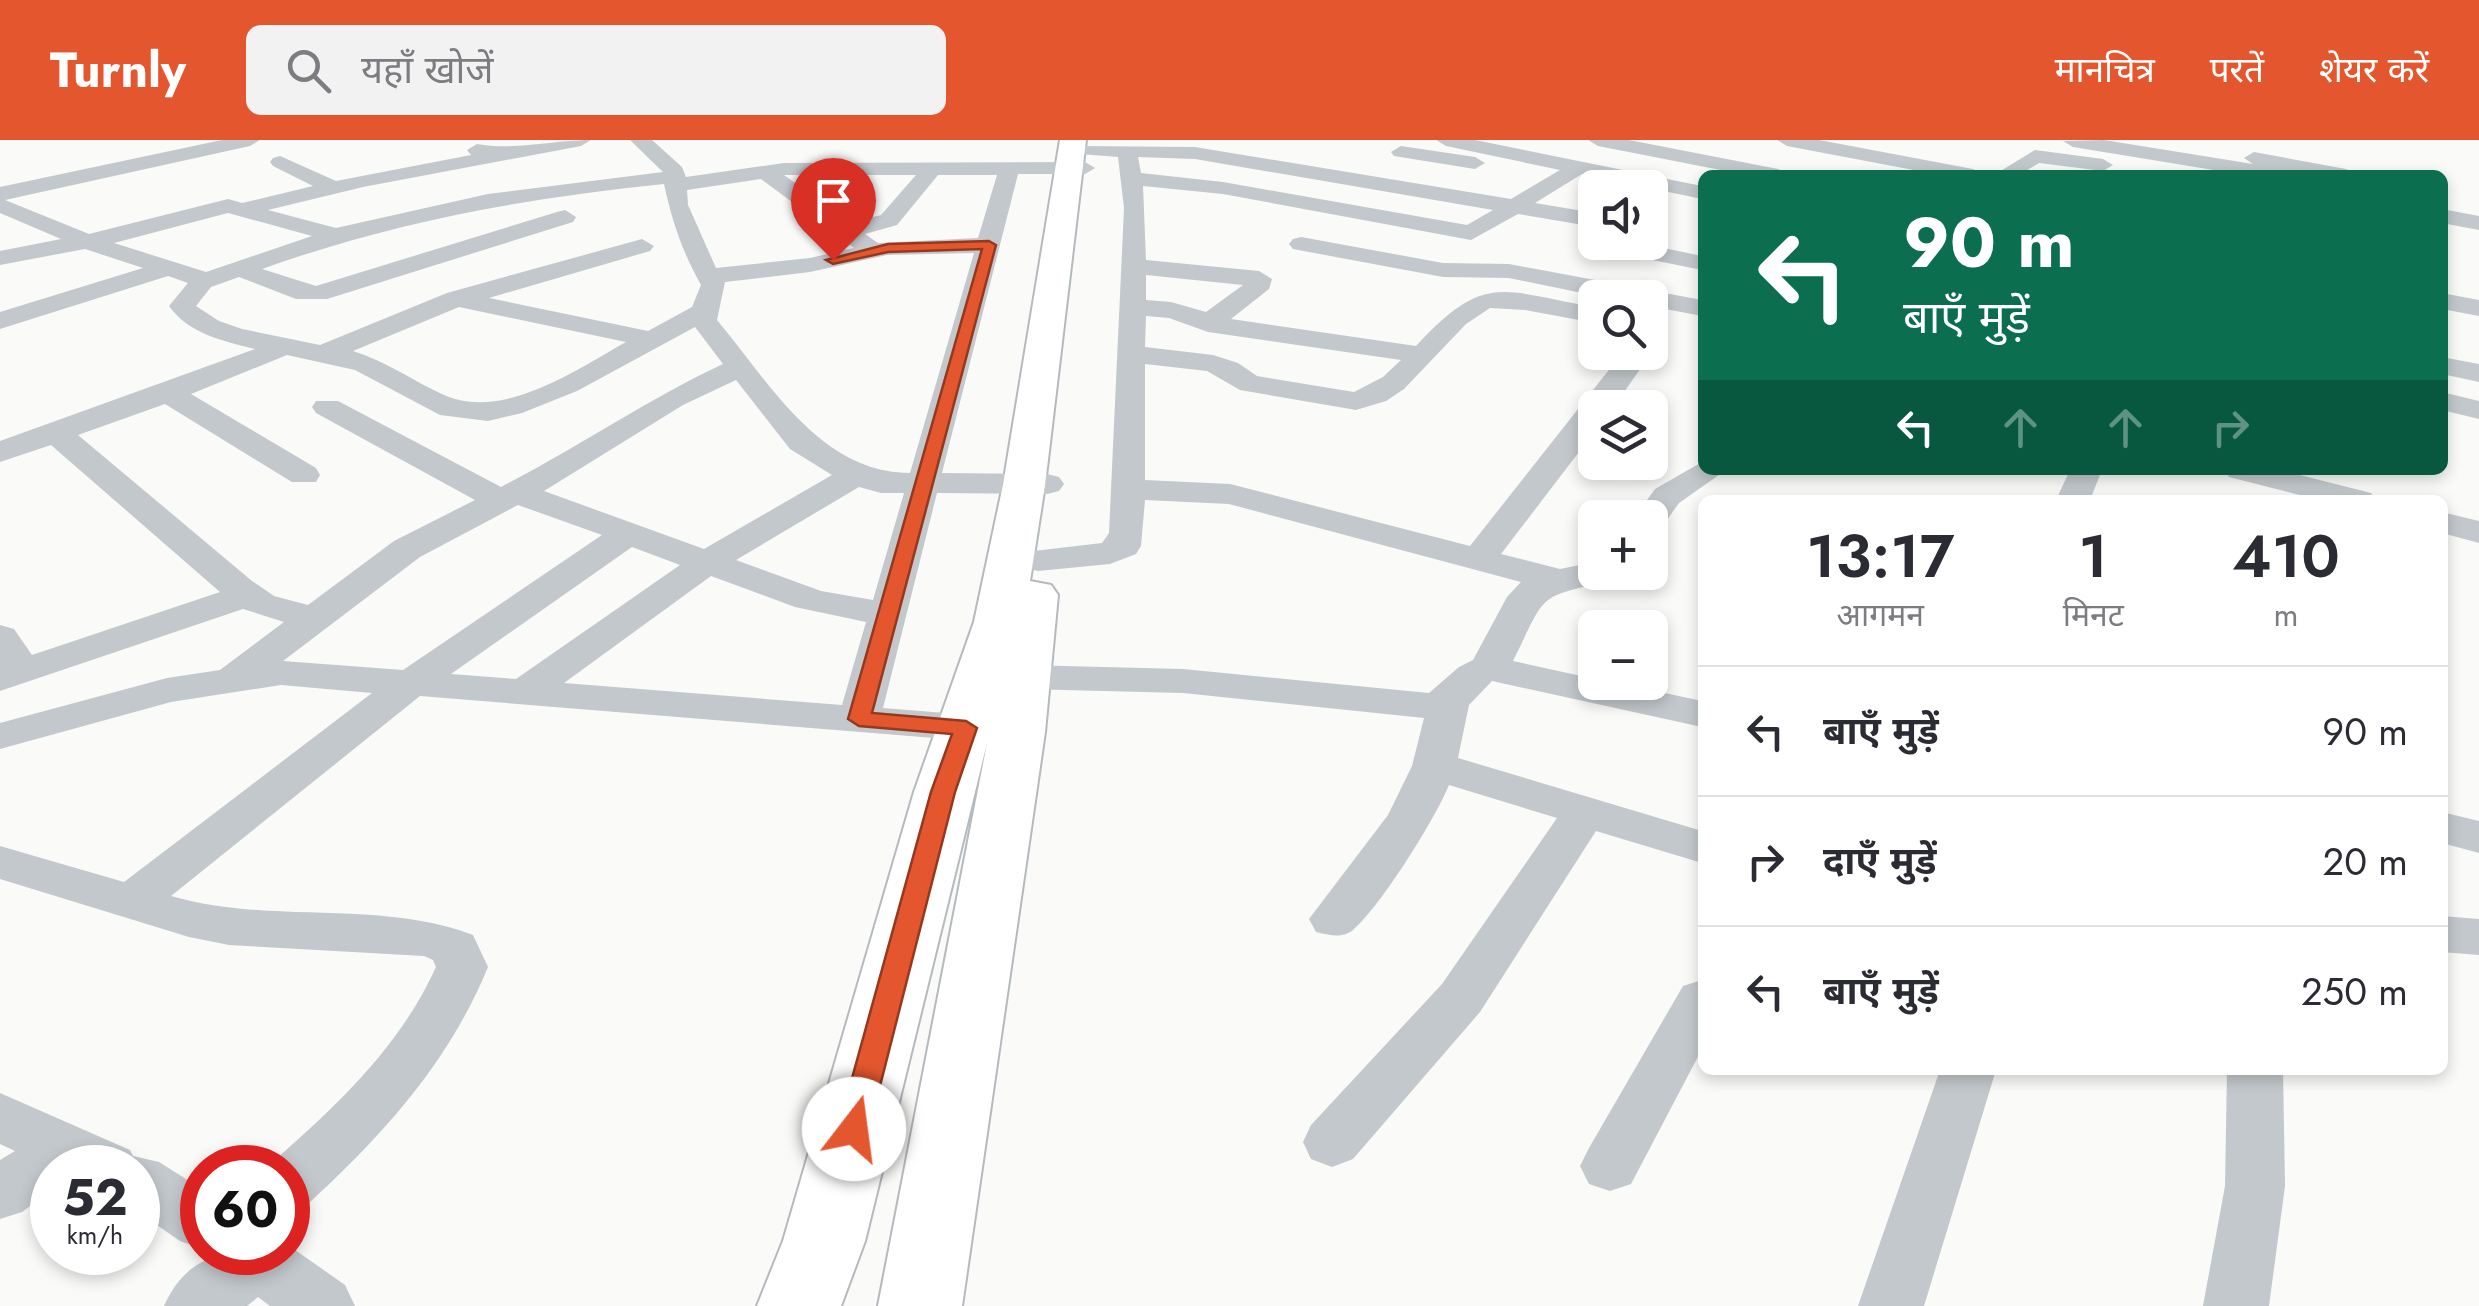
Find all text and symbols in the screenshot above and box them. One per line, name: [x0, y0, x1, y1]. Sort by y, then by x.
search box: [246, 25, 946, 115]
text: Turnly: [50, 36, 186, 105]
text: यहाँ खोजें: [361, 42, 494, 97]
icon: search: [281, 43, 336, 98]
text: मानचित्र: [2055, 45, 2155, 95]
text: परतें: [2210, 45, 2264, 95]
text: शेयर करें: [2319, 45, 2429, 95]
pin: [791, 158, 876, 261]
map controls: [1578, 170, 1668, 700]
button: sound: [1578, 170, 1668, 260]
icon: arrive: [806, 173, 861, 228]
text: 90 m: [1903, 192, 2075, 293]
icon: left: [1738, 210, 1868, 340]
button: search: [1578, 280, 1668, 370]
text: बाएँ मुड़ें: [1903, 285, 2030, 350]
button: layers: [1578, 390, 1668, 480]
icon: left: [1888, 400, 1943, 455]
icon: ahead: [1993, 400, 2048, 455]
icon: ahead: [2098, 400, 2153, 455]
icon: right: [2203, 400, 2258, 455]
button: +: [1578, 500, 1668, 590]
text: 13:17: [1806, 513, 1955, 600]
text: 1: [2079, 513, 2108, 600]
text: 410: [2232, 513, 2340, 600]
text: आगमन: [1837, 592, 1924, 638]
text: मिनट: [2063, 592, 2124, 638]
text: m: [2273, 592, 2298, 638]
button: −: [1578, 610, 1668, 700]
text: बाएँ मुड़ें: [1823, 703, 1939, 758]
icon: left: [1738, 704, 1793, 759]
text: 90 m: [2322, 704, 2408, 759]
text: दाएँ मुड़ें: [1823, 833, 1936, 888]
icon: right: [1738, 834, 1793, 889]
text: 20 m: [2323, 834, 2408, 889]
text: बाएँ मुड़ें: [1823, 963, 1939, 1018]
icon: left: [1738, 964, 1793, 1019]
text: 250 m: [2301, 964, 2408, 1019]
position arrow: [802, 1077, 906, 1181]
speed limit sign: 60: [180, 1145, 310, 1275]
text: 52: [62, 1161, 128, 1234]
text: km/h: [67, 1217, 123, 1253]

